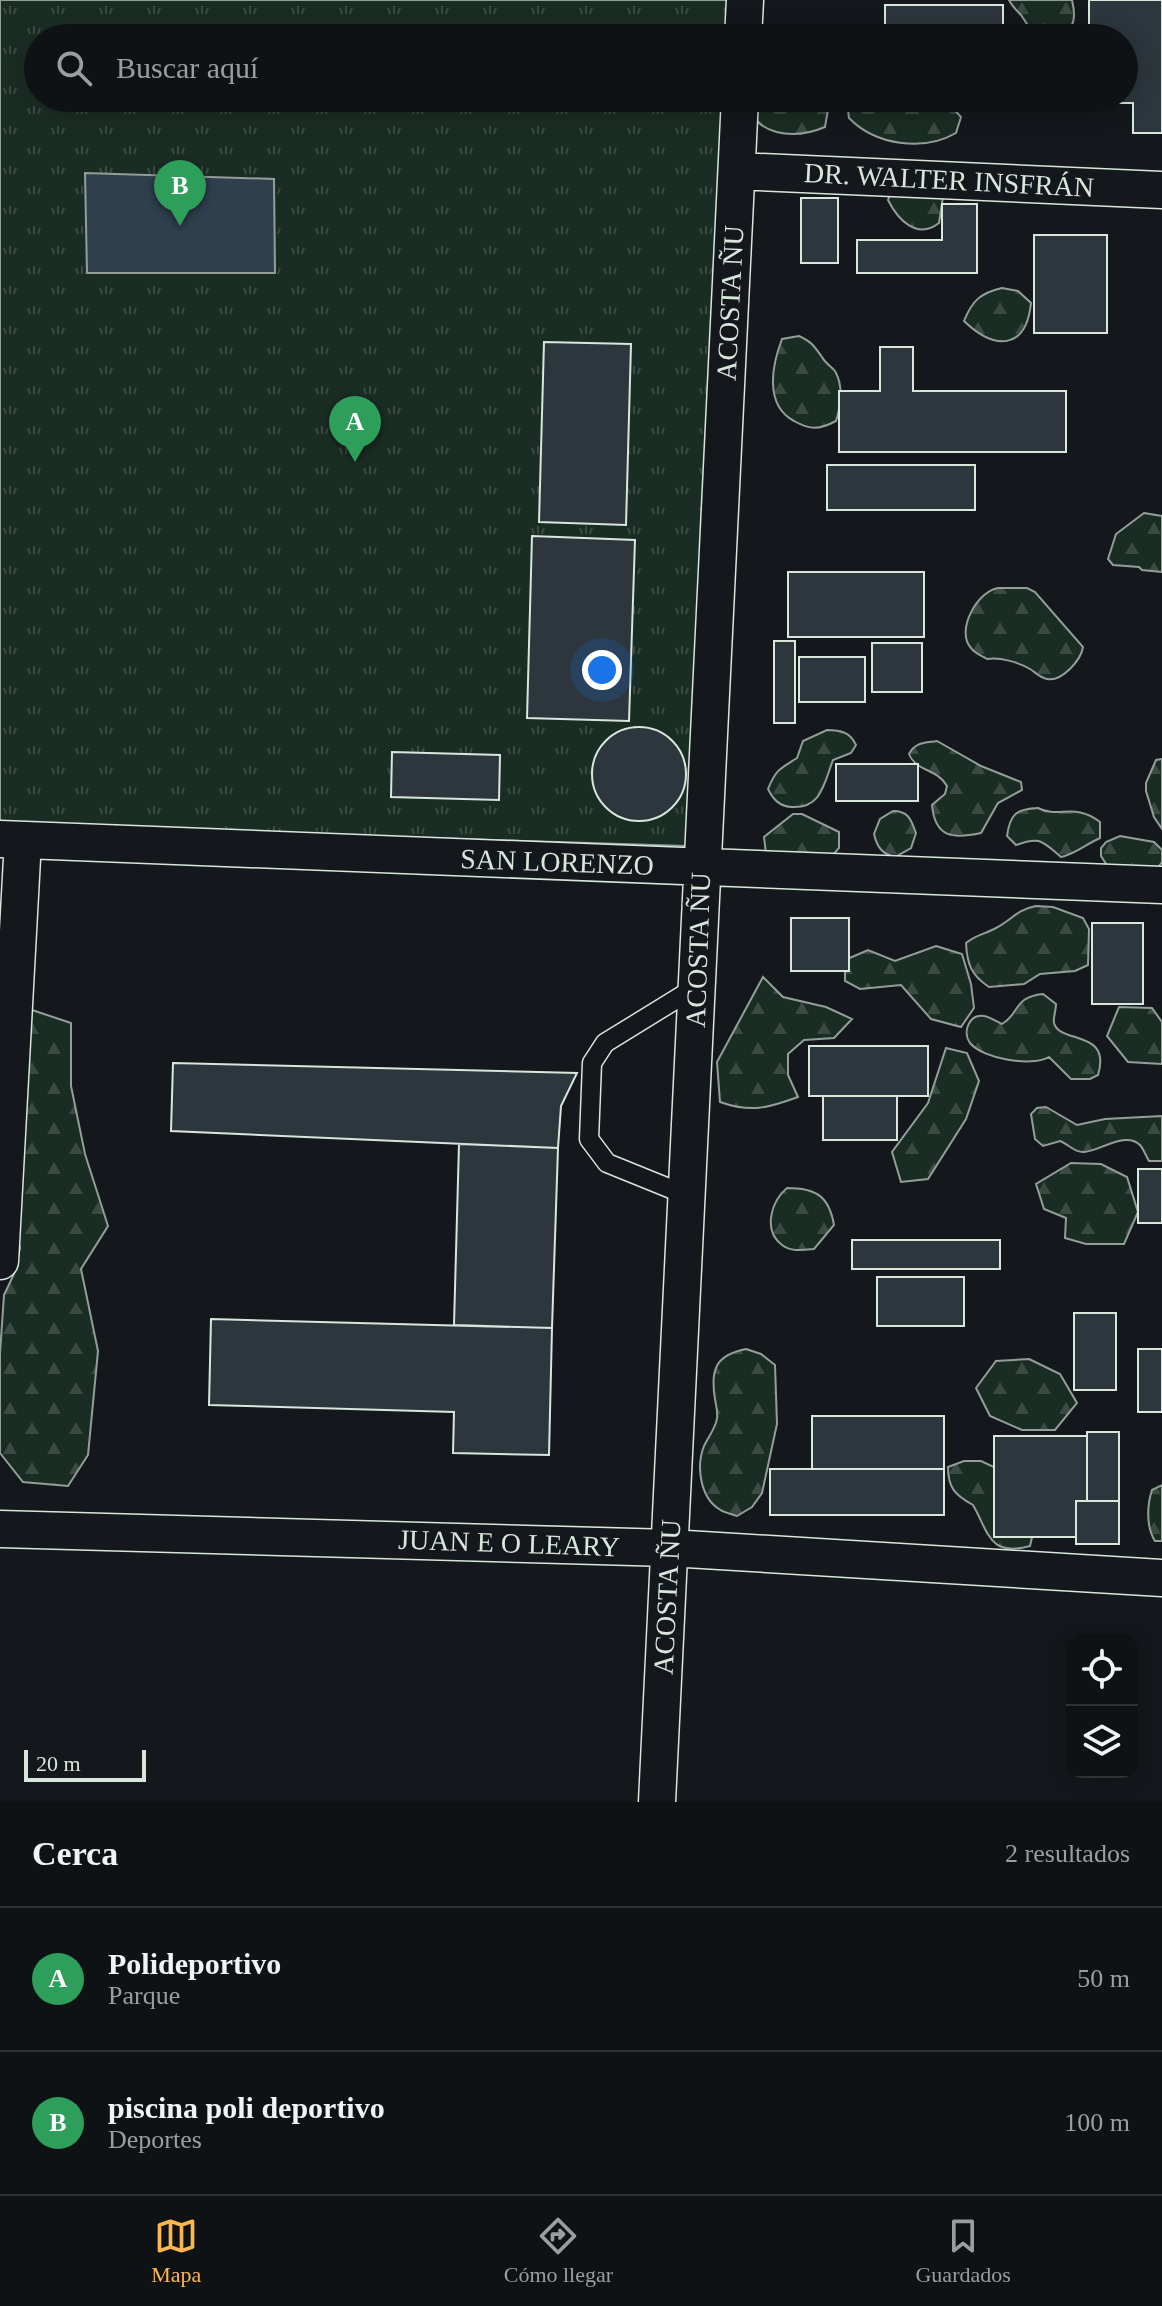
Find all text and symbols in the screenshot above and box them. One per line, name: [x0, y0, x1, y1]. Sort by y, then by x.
search box: [24, 24, 1138, 112]
icon: search: [52, 46, 96, 90]
text: Buscar aquí: [116, 51, 258, 84]
street label: DR. WALTER INSFRÁN: [803, 157, 1095, 203]
pin: B: [154, 160, 206, 226]
street label: ACOSTA ÑU: [710, 224, 750, 382]
pin: A: [329, 396, 381, 462]
your location: [582, 650, 622, 690]
street label: SAN LORENZO: [460, 843, 654, 881]
street label: ACOSTA ÑU: [680, 872, 716, 1028]
street label: ACOSTA ÑU: [647, 1518, 687, 1676]
street label: JUAN E O LEARY: [398, 1524, 620, 1562]
map controls: [1066, 1634, 1138, 1778]
button: locate: [1066, 1634, 1138, 1706]
button: layers: [1066, 1706, 1138, 1778]
scale bar: [24, 1746, 146, 1782]
text: 20 m: [36, 1751, 81, 1776]
text: Cerca: [32, 1835, 118, 1872]
text: 2 resultados: [1005, 1839, 1130, 1868]
text: Polideportivo: [108, 1947, 281, 1980]
text: A: [49, 1964, 67, 1993]
text: 50 m: [1077, 1964, 1130, 1993]
text: Parque: [108, 1981, 180, 2010]
text: piscina poli deportivo: [108, 2091, 385, 2124]
text: B: [49, 2108, 67, 2137]
text: 100 m: [1064, 2108, 1130, 2137]
text: Deportes: [108, 2125, 202, 2154]
tab: Mapa: [151, 2214, 201, 2288]
tab: Cómo llegar: [504, 2214, 613, 2288]
tab: Guardados: [915, 2214, 1011, 2288]

